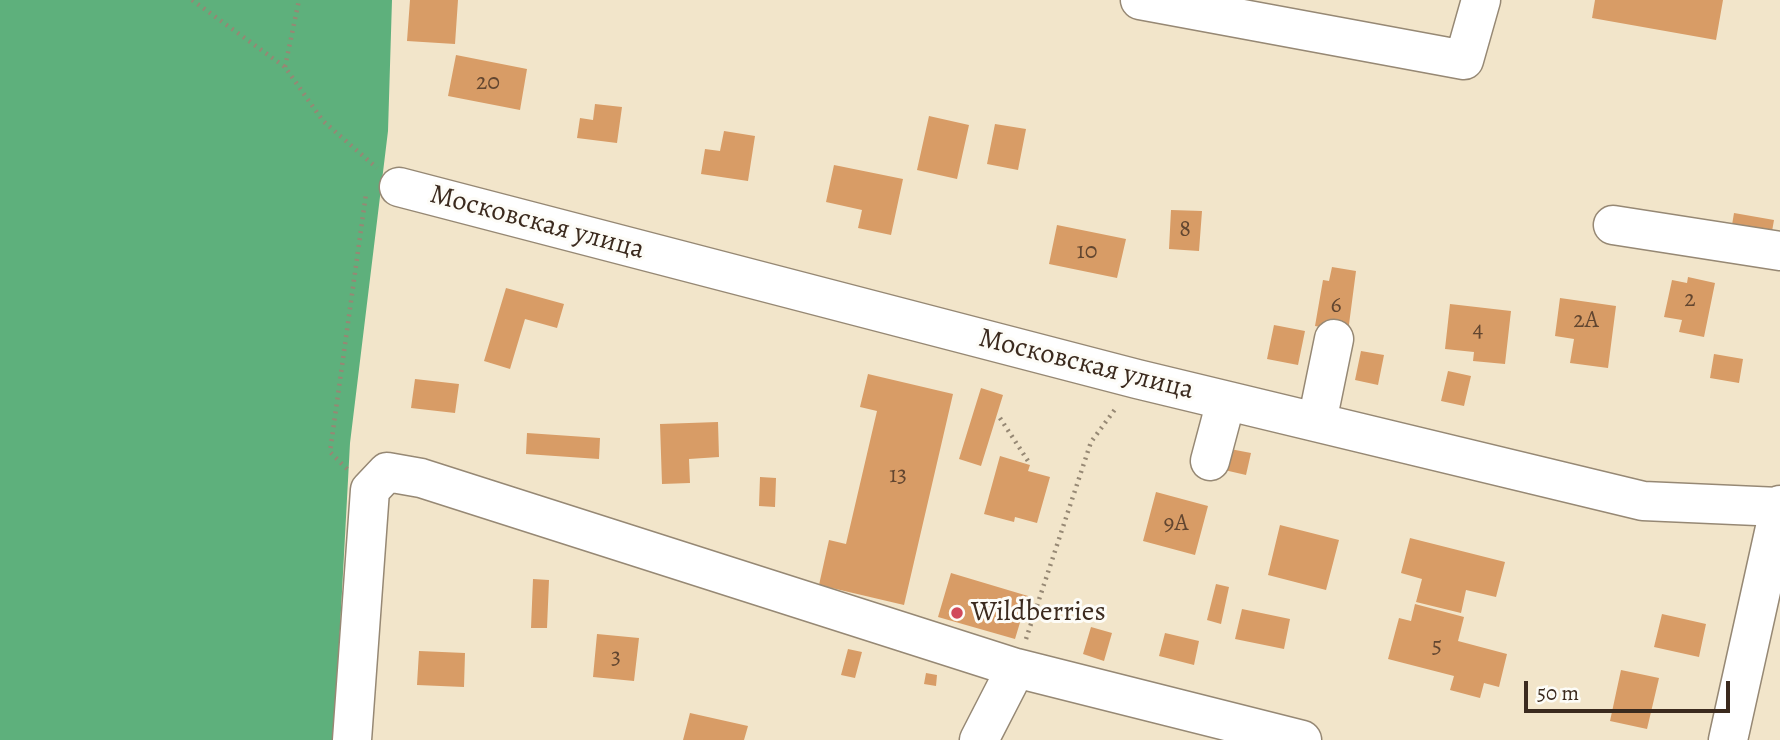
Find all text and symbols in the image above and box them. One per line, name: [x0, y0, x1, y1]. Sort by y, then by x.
house number: 20: [476, 69, 500, 97]
street label: Московская улица: [426, 178, 648, 268]
house number: 8: [1179, 216, 1191, 244]
house number: 10: [1077, 238, 1097, 266]
house number: 2: [1684, 286, 1696, 314]
house number: 6: [1330, 292, 1342, 320]
house number: 2А: [1573, 307, 1599, 335]
house number: 4: [1473, 316, 1483, 344]
street label: Московская улица: [975, 322, 1197, 408]
house number: 13: [889, 462, 907, 490]
house number: 9А: [1164, 510, 1188, 538]
place label: Wildberries: [971, 596, 1106, 630]
marker: Wildberries: [949, 605, 965, 621]
house number: 5: [1432, 633, 1442, 661]
house number: 3: [611, 644, 621, 672]
scale bar: [1528, 666, 1734, 710]
text: 50 m: [1537, 679, 1579, 707]

